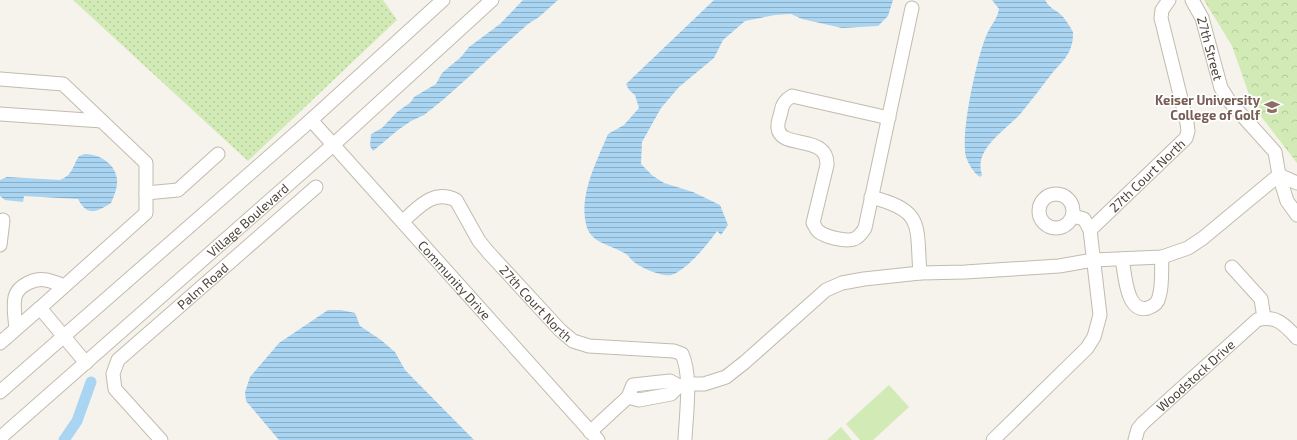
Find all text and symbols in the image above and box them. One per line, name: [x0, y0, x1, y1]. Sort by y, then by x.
street label: 27th Street: [1194, 15, 1227, 82]
place label: Keiser University College of Golf: [1155, 92, 1261, 123]
school or university icon: Keiser University College of Golf: [1263, 98, 1281, 116]
street label: 27th Court North: [1106, 135, 1188, 215]
street label: Village Boulevard: [204, 180, 292, 260]
street label: Community Drive: [415, 237, 494, 323]
street label: Palm Road: [174, 259, 232, 313]
street label: 27th Court North: [496, 262, 576, 345]
street label: Woodstock Drive: [1153, 336, 1238, 415]

